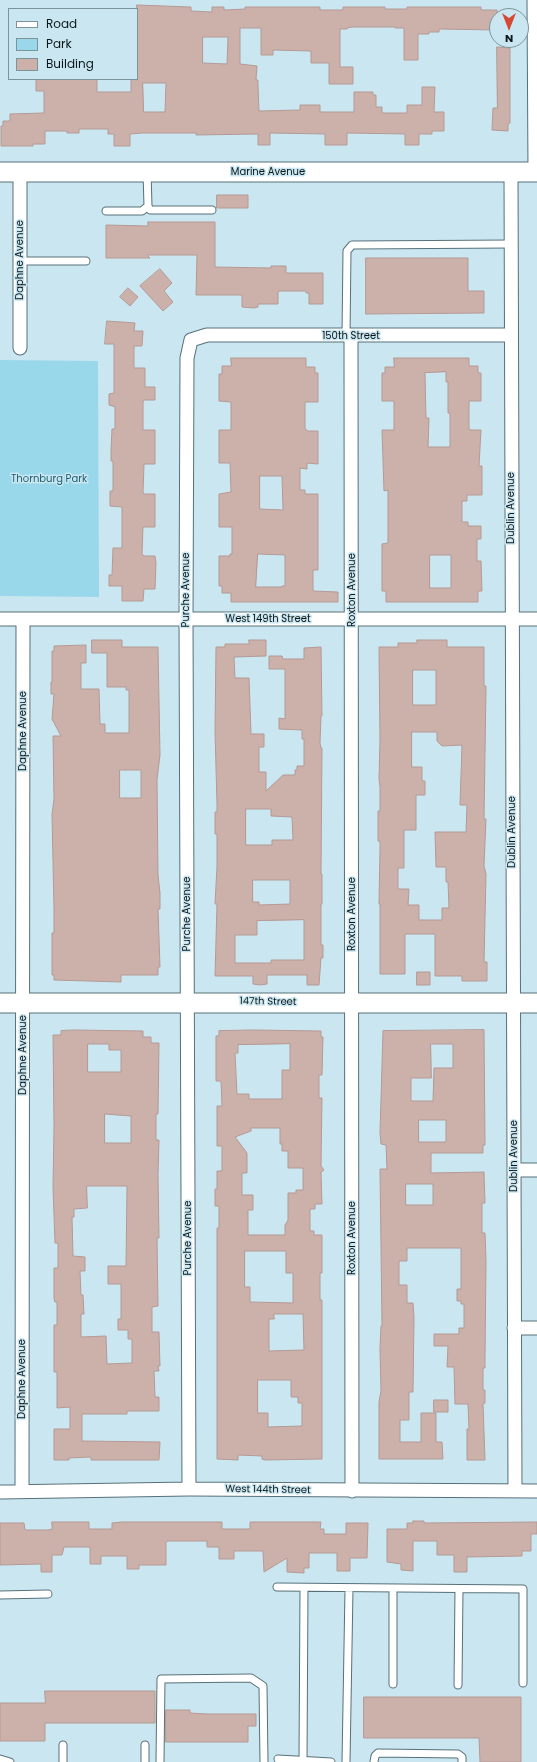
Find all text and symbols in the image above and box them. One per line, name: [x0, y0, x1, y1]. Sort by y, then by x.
legend: [8, 8, 138, 80]
north arrow: [489, 8, 529, 48]
text: Road: [46, 15, 77, 32]
text: N: [505, 31, 513, 47]
text: Park: [46, 35, 72, 52]
text: Building: [46, 55, 94, 72]
street label: Marine Avenue: [231, 166, 305, 178]
street label: Daphne Avenue: [14, 220, 26, 300]
street label: 150th Street: [322, 330, 380, 342]
street label: Dublin Avenue: [505, 472, 517, 544]
park label: Thornburg Park: [11, 473, 87, 485]
street label: Purche Avenue: [180, 553, 192, 627]
street label: Roxton Avenue: [346, 553, 358, 627]
street label: West 149th Street: [225, 613, 311, 625]
street label: Daphne Avenue: [17, 691, 29, 771]
street label: Dublin Avenue: [506, 796, 518, 868]
street label: Purche Avenue: [181, 877, 193, 951]
street label: Roxton Avenue: [346, 877, 358, 951]
street label: 147th Street: [239, 996, 297, 1008]
street label: Daphne Avenue: [17, 1015, 29, 1095]
street label: Dublin Avenue: [508, 1120, 520, 1192]
street label: Purche Avenue: [182, 1201, 194, 1275]
street label: Roxton Avenue: [346, 1201, 358, 1275]
street label: Daphne Avenue: [16, 1339, 28, 1419]
street label: West 144th Street: [225, 1483, 311, 1497]

